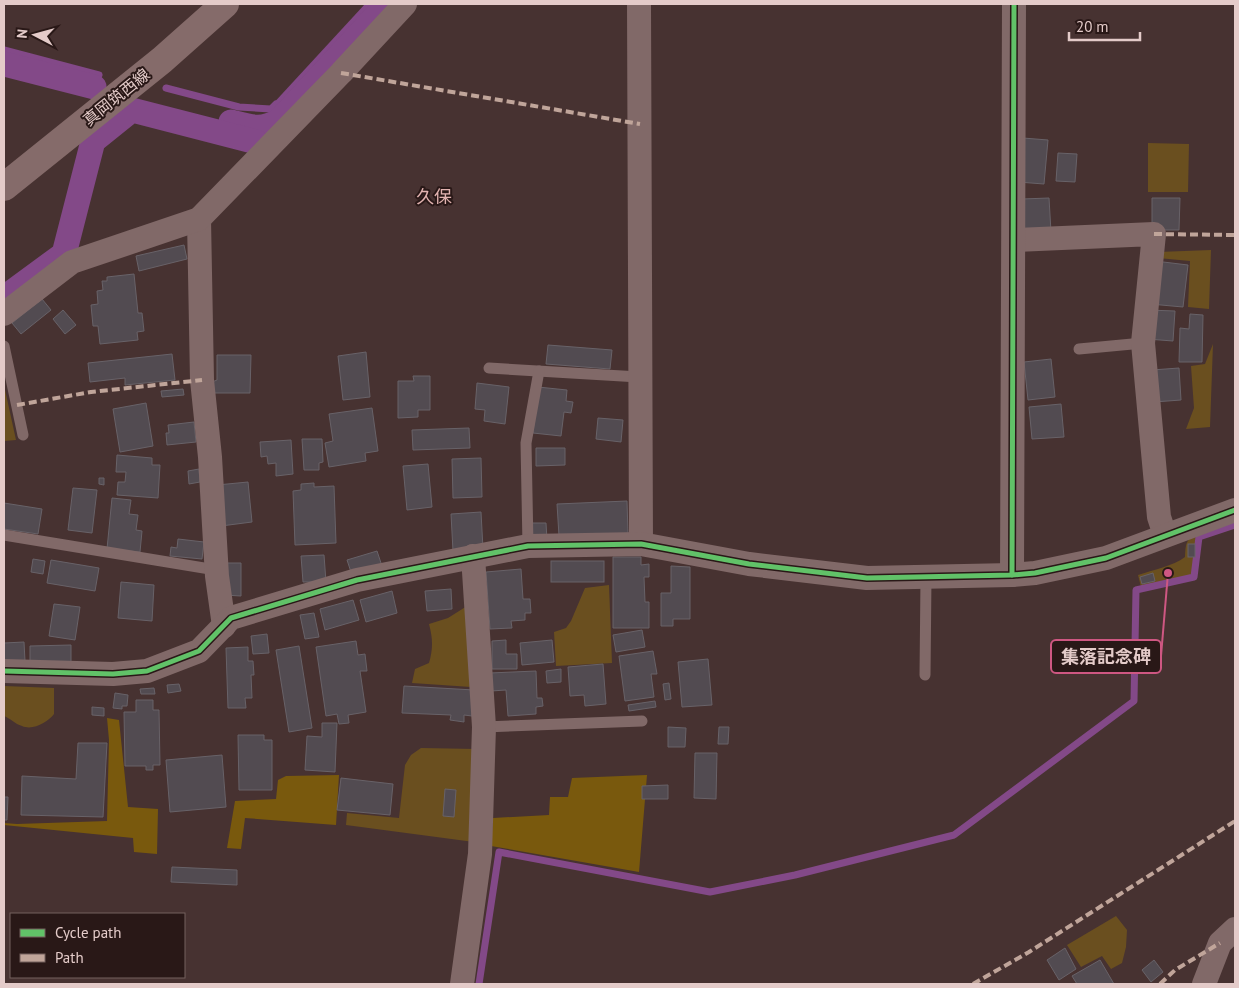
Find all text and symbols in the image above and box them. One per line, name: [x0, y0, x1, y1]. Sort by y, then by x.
north arrow: [10, 10, 60, 60]
scale bar: [1069, 10, 1140, 42]
text: 20 m: [1076, 17, 1109, 36]
text: N: [13, 28, 32, 39]
street label: 真岡筑西線: [79, 64, 153, 130]
district label: 久保: [416, 185, 452, 208]
callout: 集落記念碑: [1051, 640, 1161, 673]
text: 集落記念碑: [1061, 645, 1151, 668]
legend: [10, 913, 185, 978]
text: Cycle path: [55, 923, 121, 942]
text: Path: [55, 948, 84, 967]

